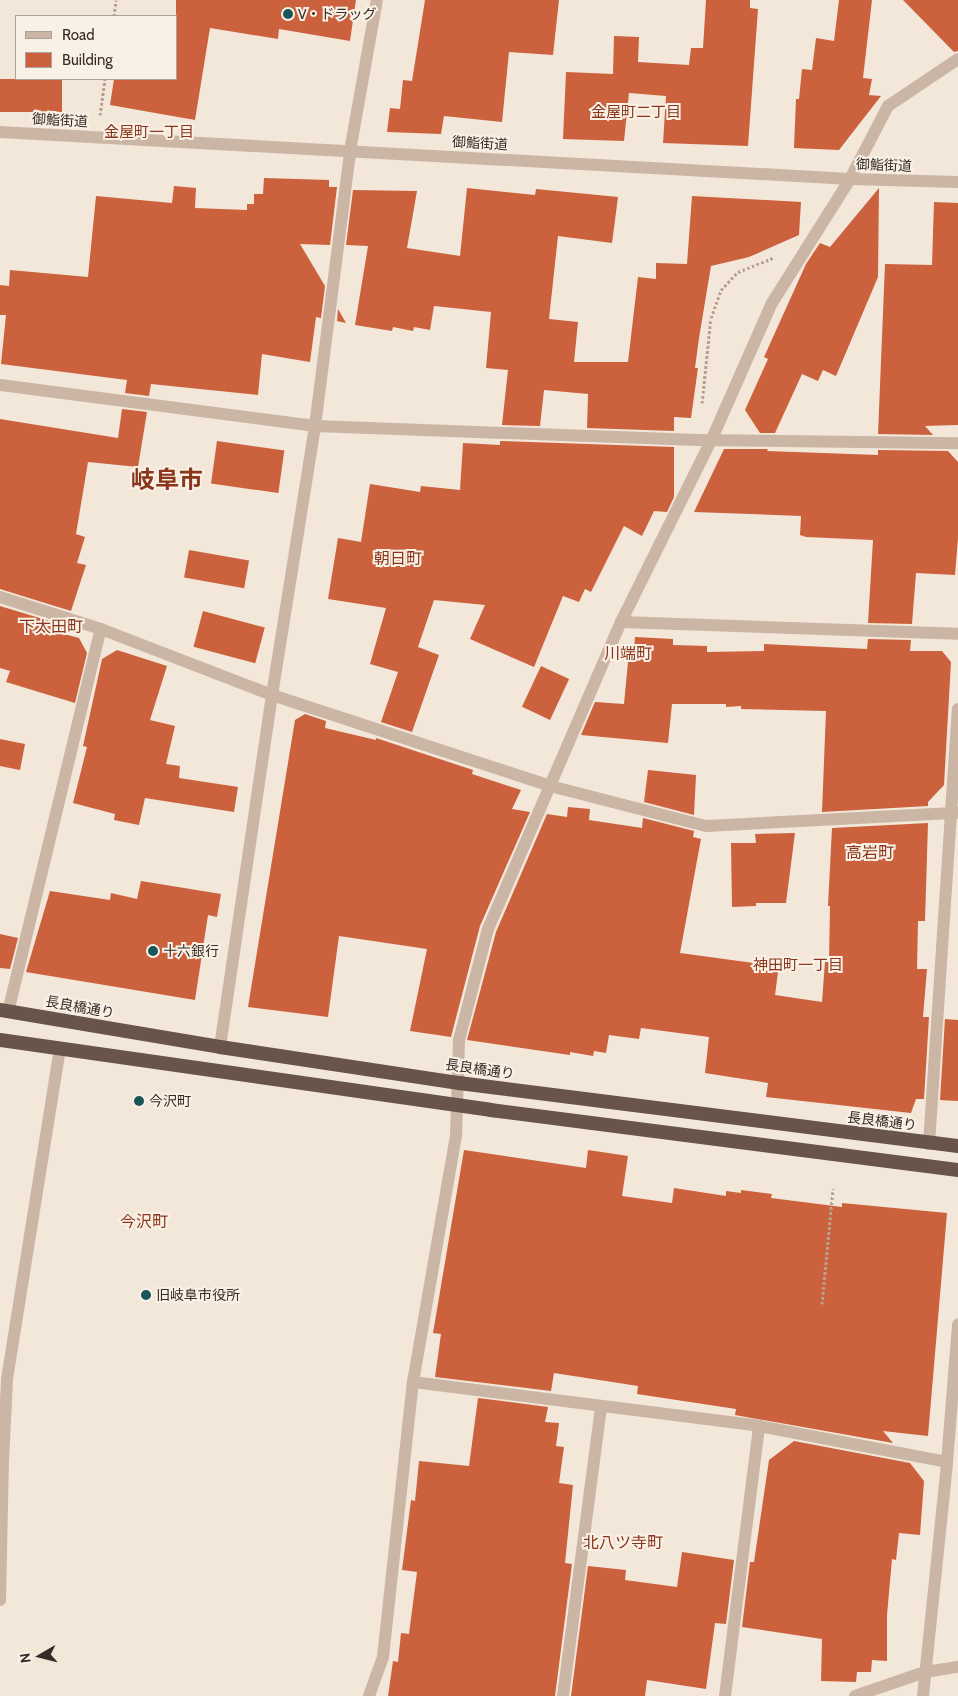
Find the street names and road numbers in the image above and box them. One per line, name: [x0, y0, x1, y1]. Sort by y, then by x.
street label: 御鮨街道: [32, 110, 88, 130]
street label: 御鮨街道: [452, 133, 508, 153]
street label: 御鮨街道: [856, 156, 912, 174]
street label: 長良橋通り: [44, 993, 116, 1021]
street label: 長良橋通り: [444, 1056, 516, 1082]
street label: 長良橋通り: [846, 1108, 918, 1134]

